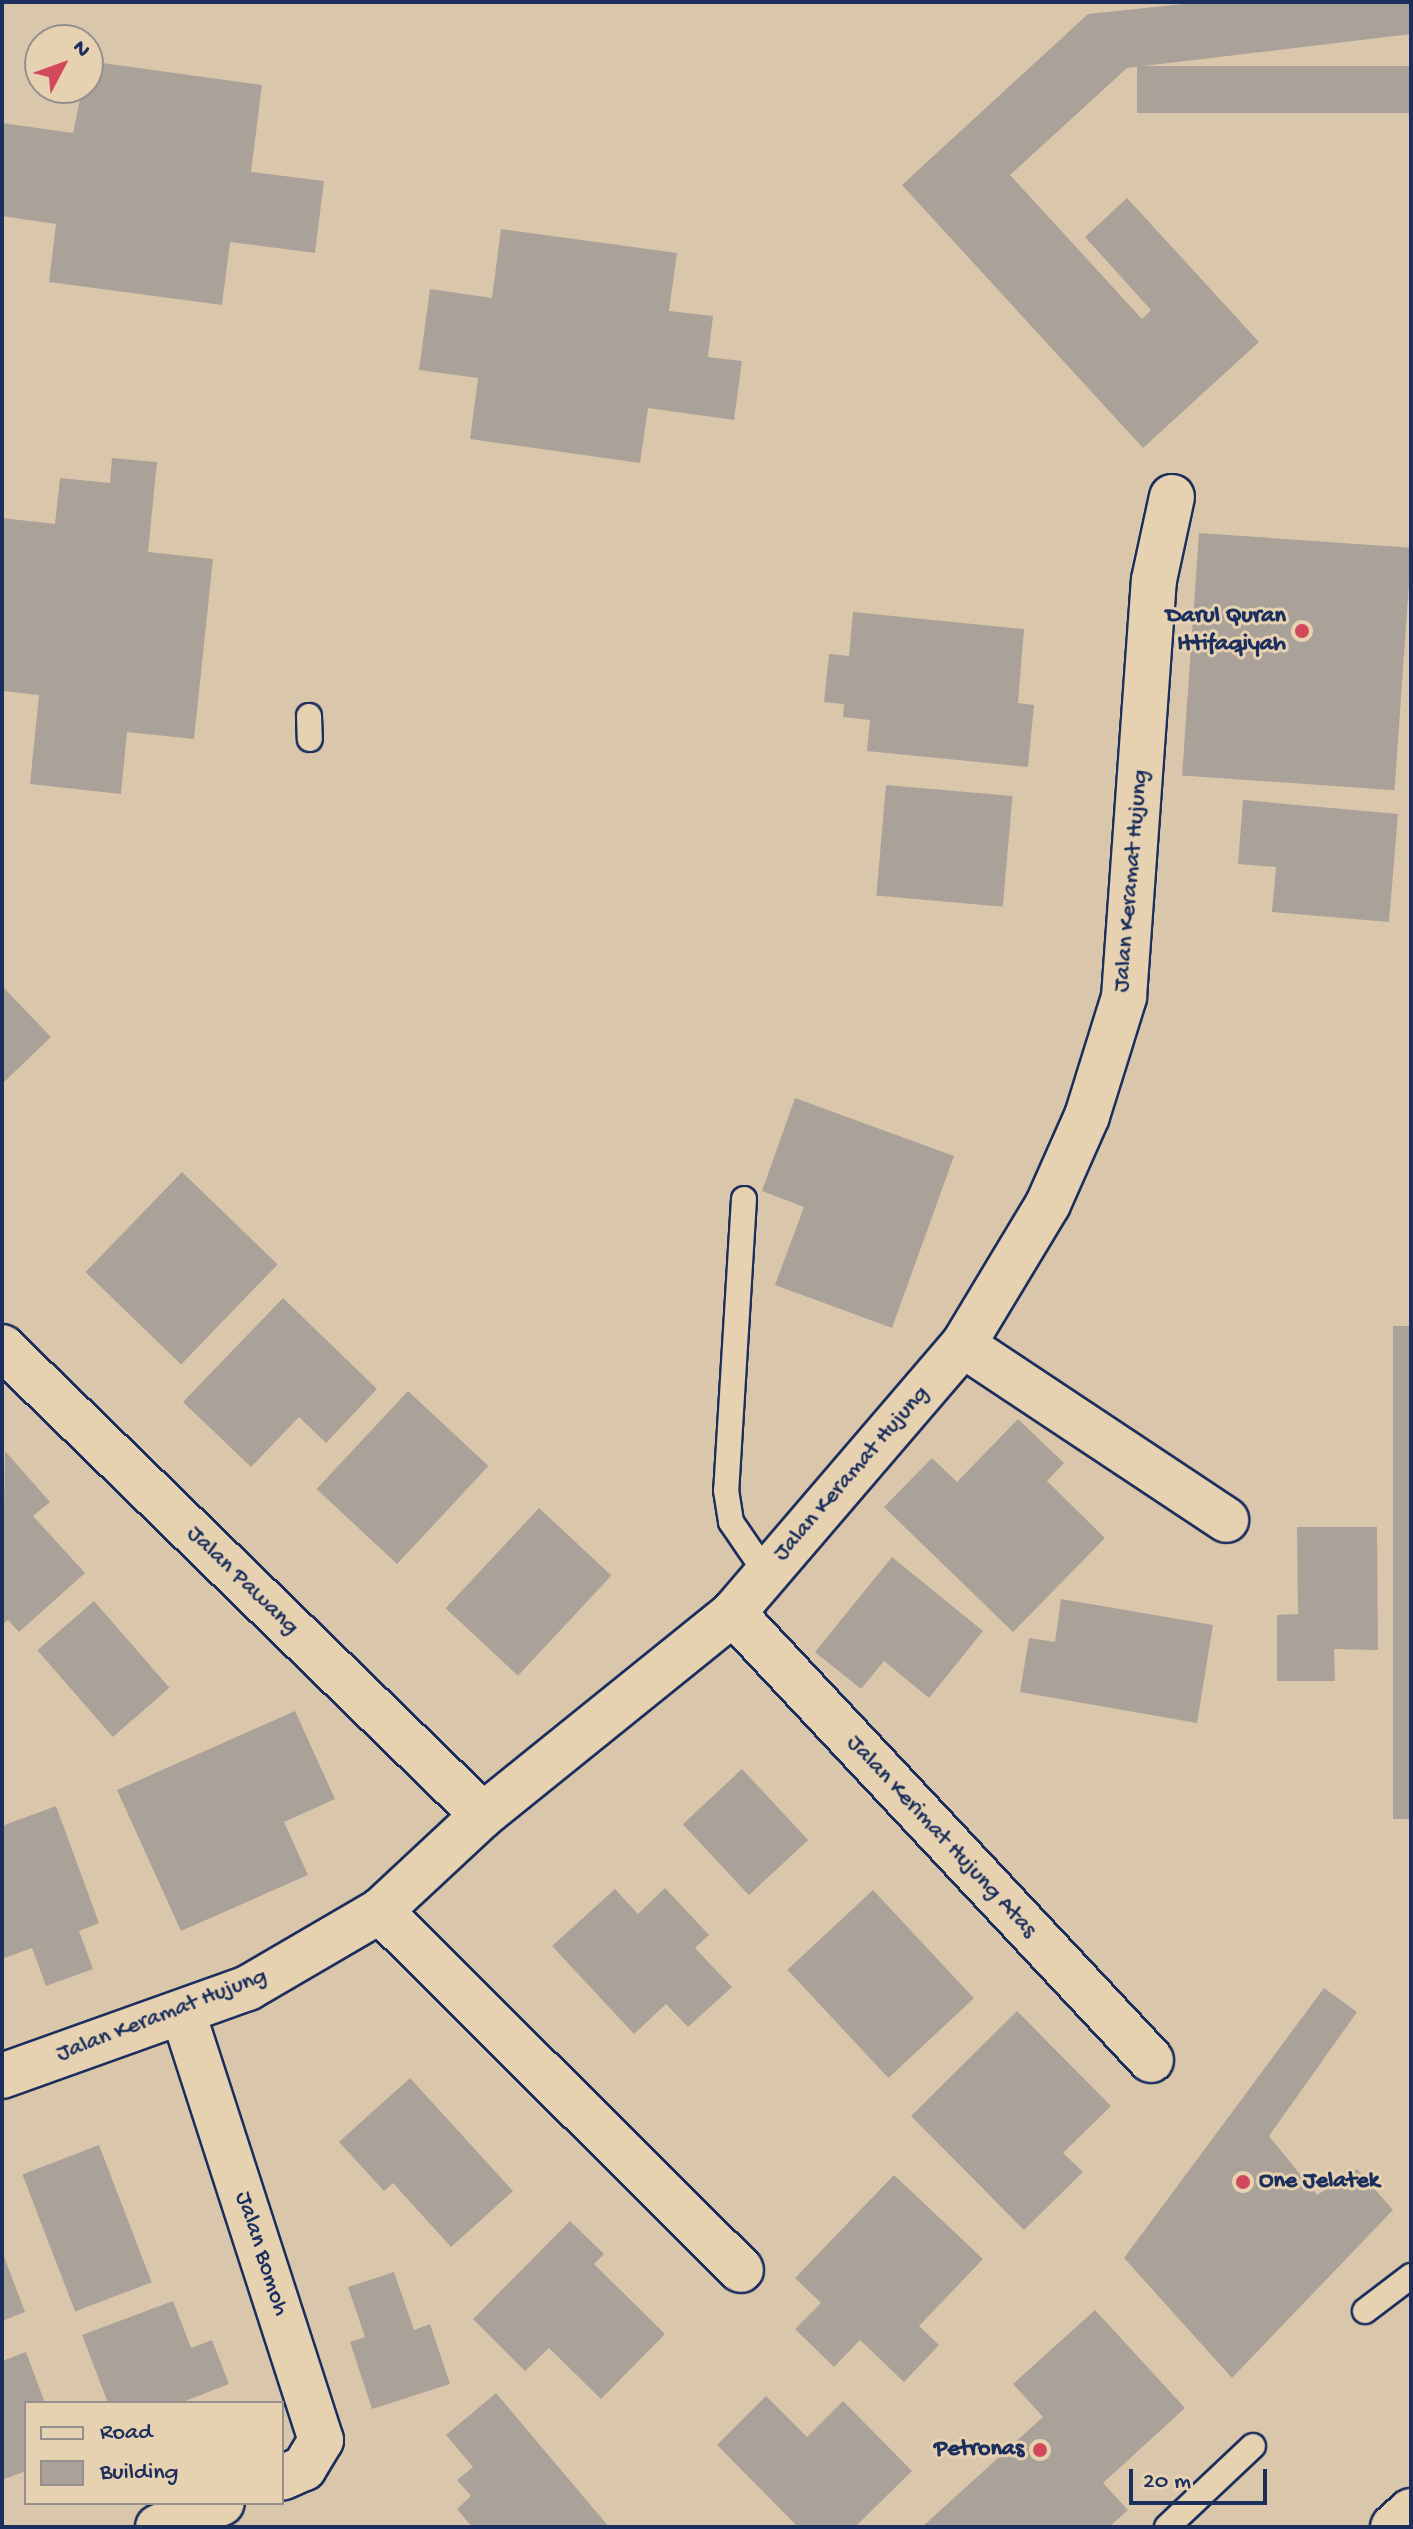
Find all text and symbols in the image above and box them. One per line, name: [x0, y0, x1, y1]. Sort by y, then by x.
north arrow: [24, 24, 104, 104]
text: N: [66, 36, 95, 64]
place label: Darul Quran Ittifaqiyah: [1166, 603, 1286, 659]
marker: Darul Quran Ittifaqiyah: [1293, 622, 1311, 640]
street label: Jalan Keramat Hujung: [1108, 769, 1156, 993]
street label: Jalan Keramat Hujung: [768, 1380, 936, 1568]
street label: Jalan Pawang: [180, 1520, 304, 1642]
street label: Jalan Kerimat Hujung Atas: [839, 1730, 1043, 1944]
street label: Jalan Keramat Hujung: [53, 1963, 271, 2069]
place label: One Jelatek: [1259, 2168, 1380, 2196]
marker: One Jelatek: [1234, 2173, 1252, 2191]
street label: Jalan Bomoh: [227, 2188, 295, 2320]
legend: [24, 2401, 284, 2505]
text: Road: [100, 2419, 152, 2448]
place label: Petronas: [934, 2436, 1024, 2464]
marker: Petronas: [1031, 2441, 1049, 2459]
scale bar: [1133, 2453, 1271, 2503]
text: Building: [100, 2459, 178, 2488]
text: 20 m: [1143, 2468, 1191, 2497]

